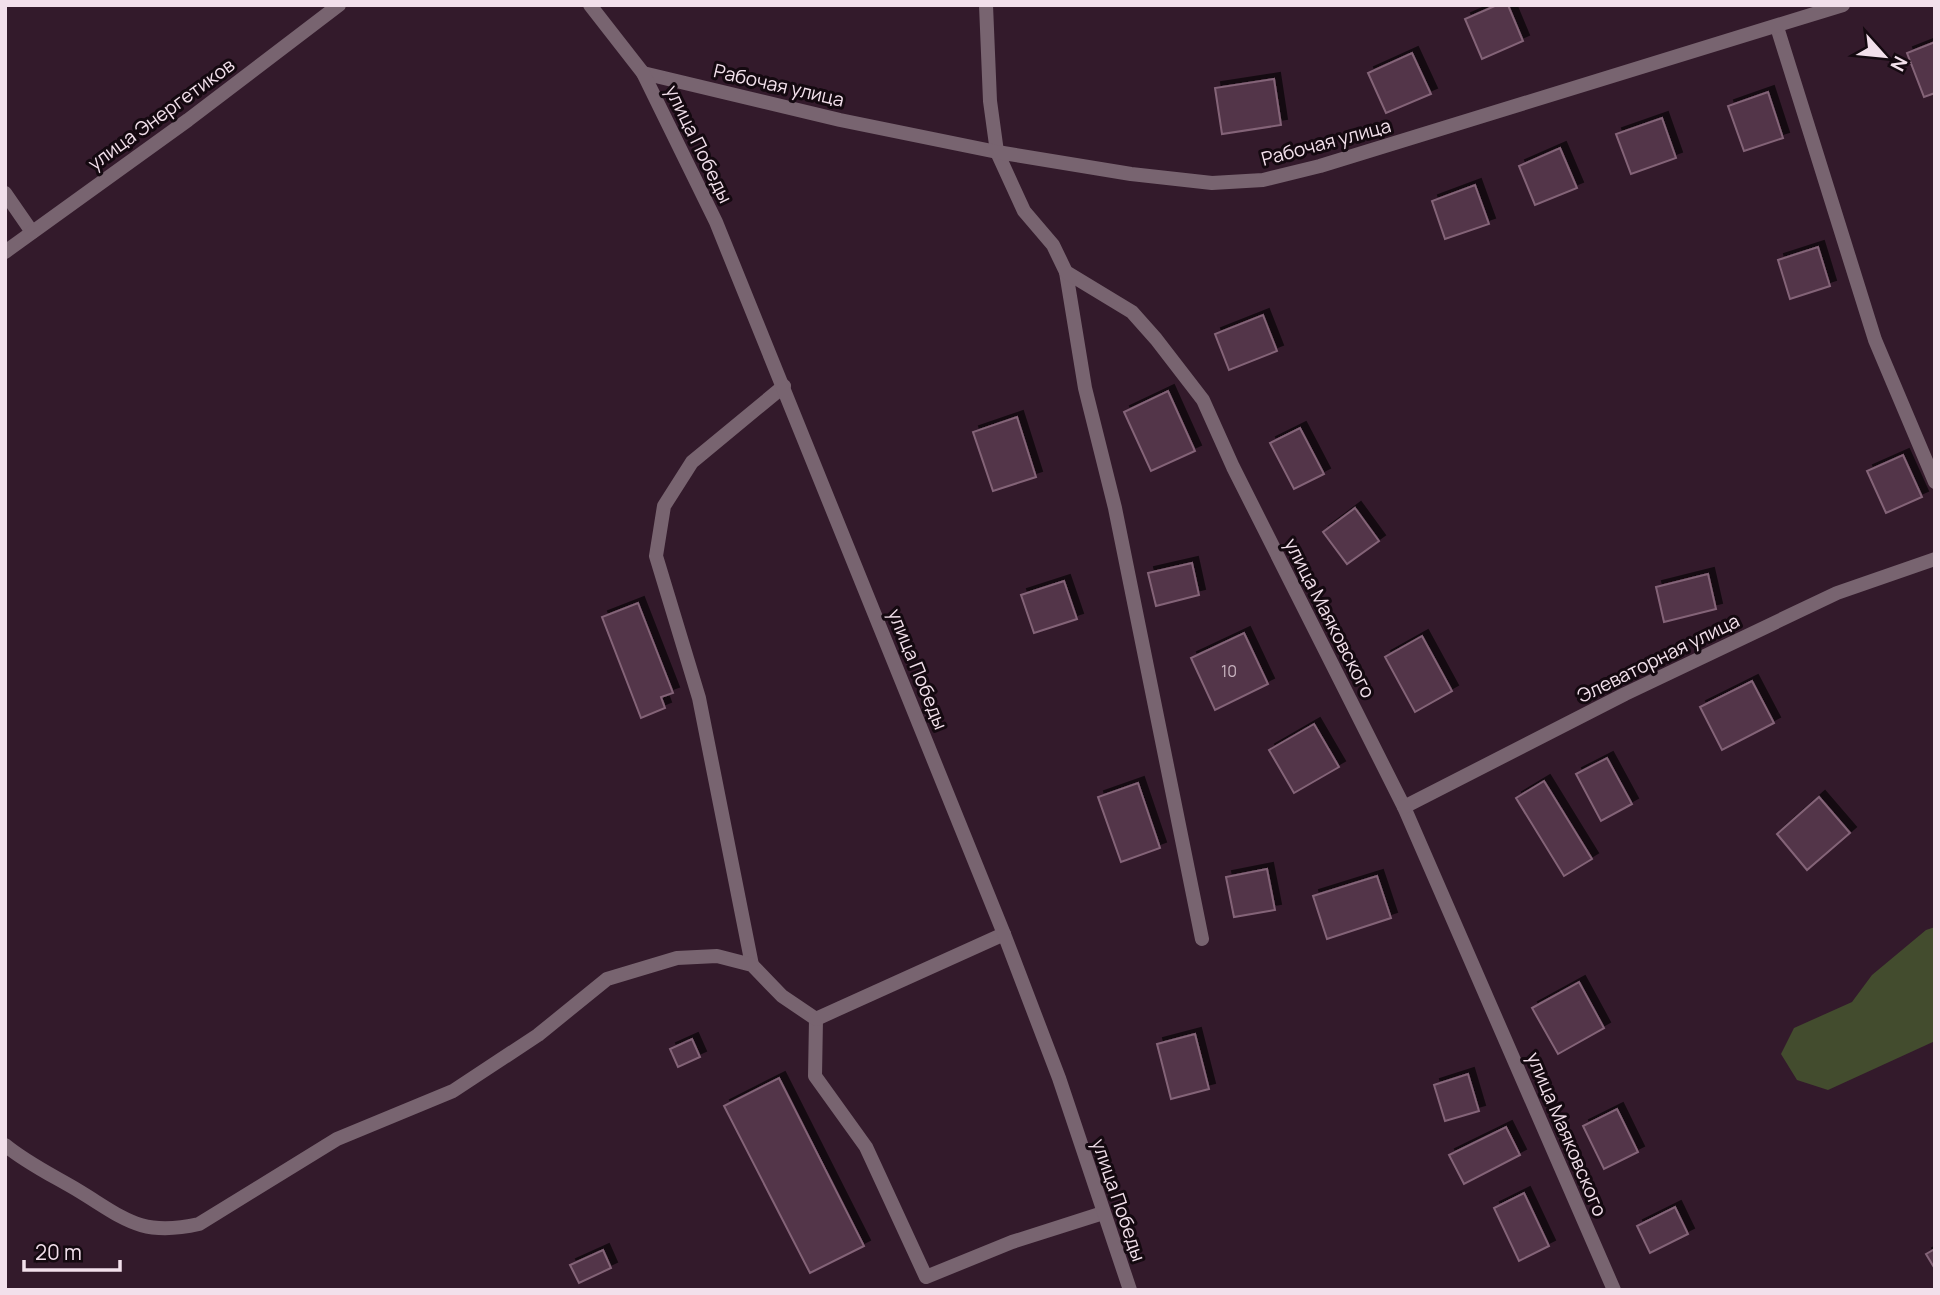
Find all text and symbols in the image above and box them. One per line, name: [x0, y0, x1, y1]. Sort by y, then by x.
north arrow: [1849, 21, 1919, 91]
street label: улица Энергетиков: [82, 52, 240, 176]
text: N: [1884, 52, 1914, 76]
street label: Рабочая улица: [711, 57, 847, 113]
street label: улица Победы: [659, 81, 739, 207]
street label: Рабочая улица: [1258, 112, 1394, 172]
street label: улица Маяковского: [1278, 534, 1382, 702]
street label: улица Победы: [882, 605, 954, 733]
street label: Элеваторная улица: [1572, 607, 1744, 709]
house number: 10: [1221, 660, 1237, 682]
street label: улица Маяковского: [1521, 1048, 1613, 1220]
street label: улица Победы: [1086, 1135, 1152, 1265]
scale bar: [24, 1228, 121, 1272]
text: 20 m: [35, 1238, 82, 1266]

